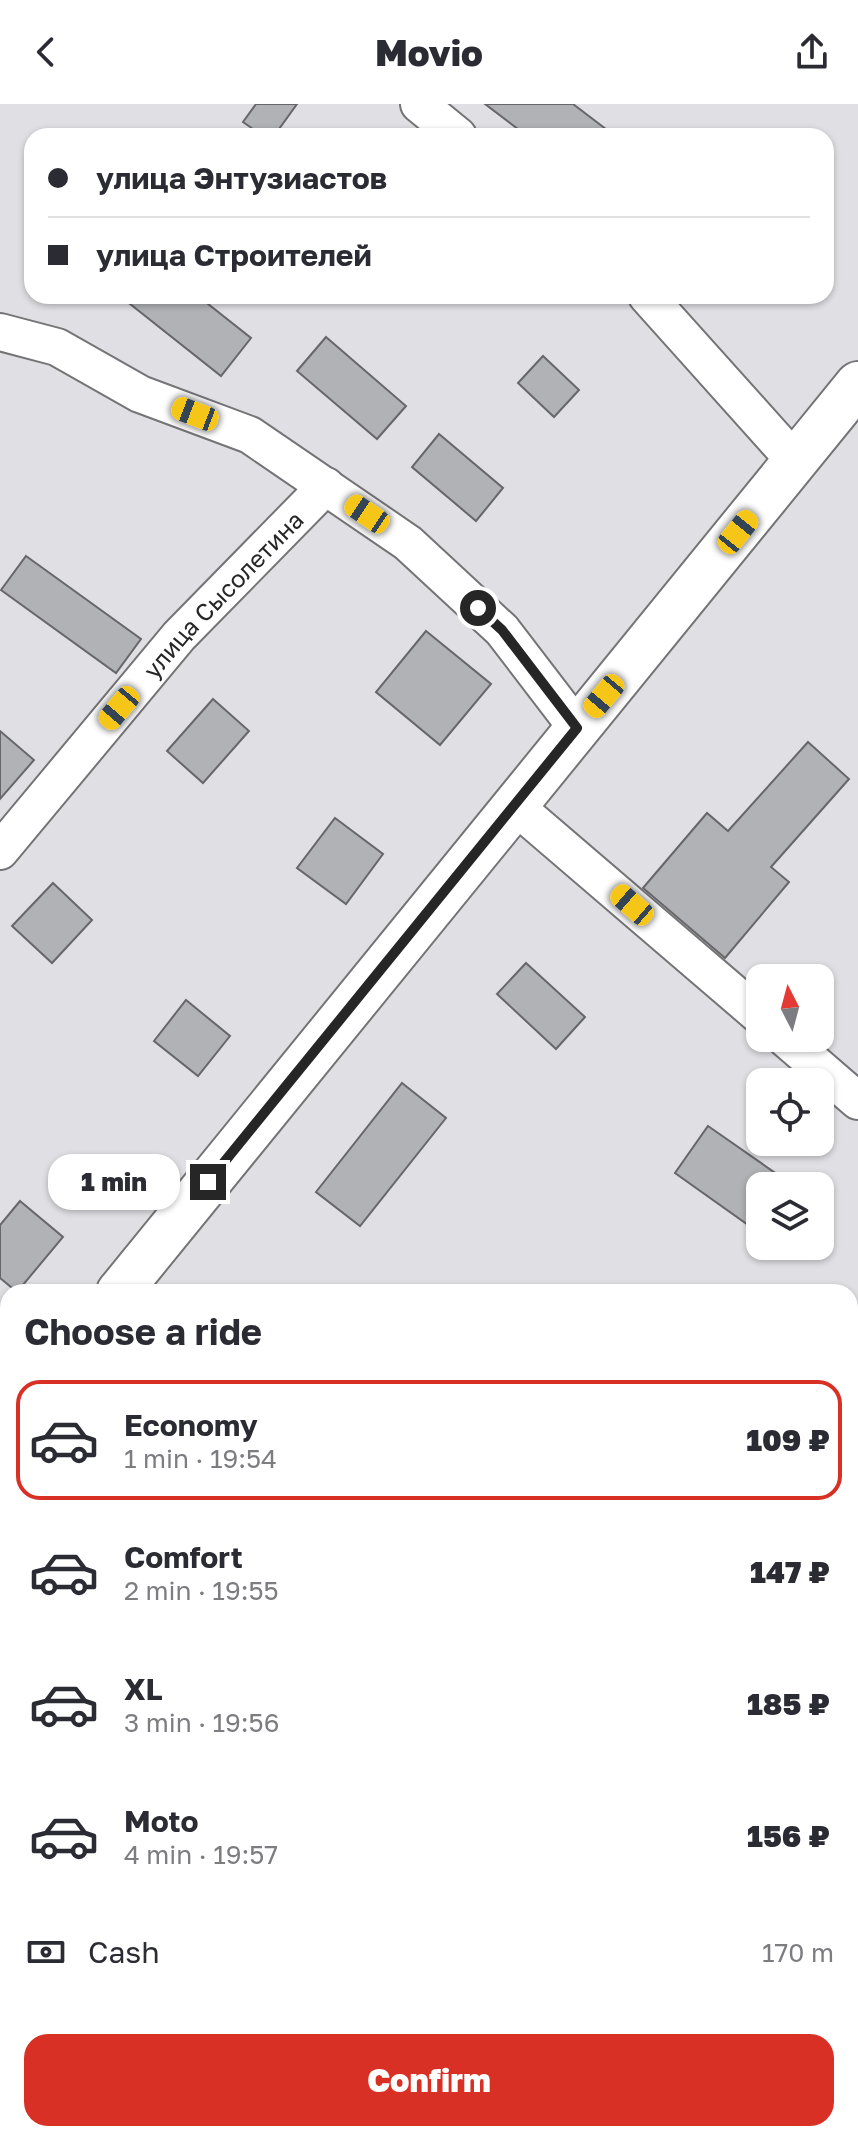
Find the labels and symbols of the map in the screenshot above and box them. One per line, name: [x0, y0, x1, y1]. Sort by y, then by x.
car: [168, 394, 222, 434]
car: [340, 491, 394, 537]
street label: улица Сысолетина: [136, 504, 308, 683]
car: [714, 506, 762, 558]
route start: [460, 590, 496, 626]
car: [579, 670, 629, 722]
car: [94, 682, 144, 734]
car: [606, 880, 658, 930]
north arrow: [746, 964, 834, 1052]
callout: 1 min: [48, 1154, 180, 1210]
route end: [190, 1164, 226, 1200]

